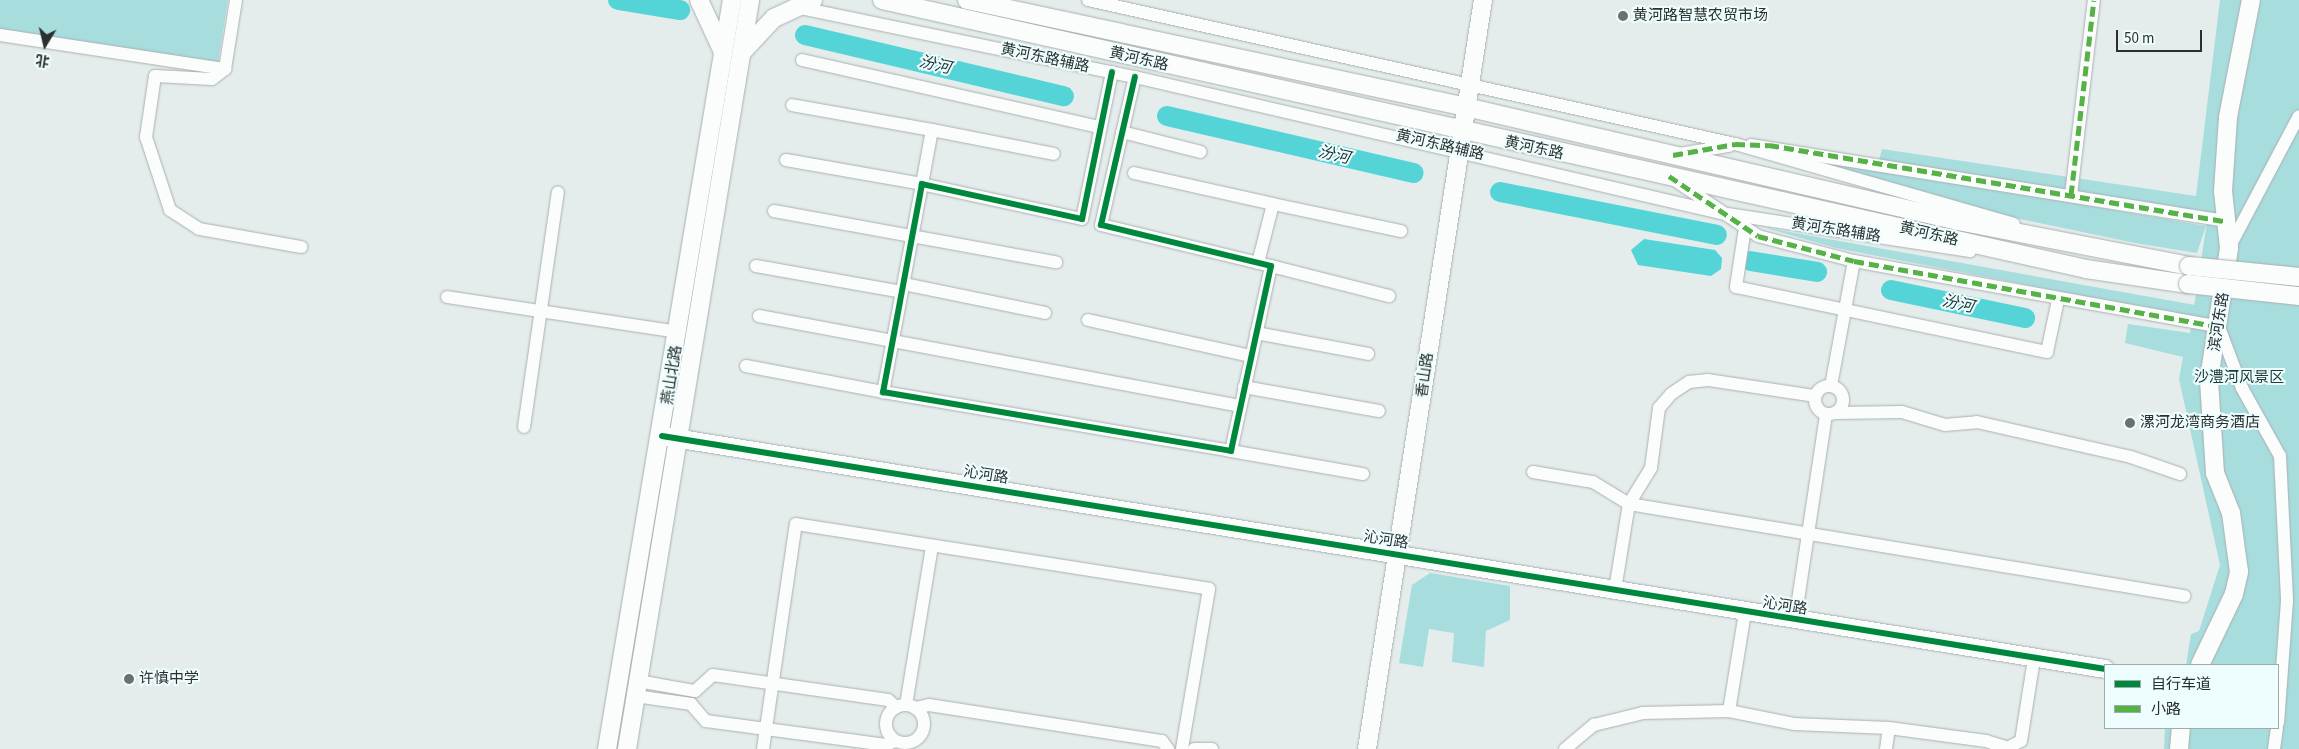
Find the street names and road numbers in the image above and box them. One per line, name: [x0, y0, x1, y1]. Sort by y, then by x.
street label: 黄河东路辅路: [999, 40, 1091, 76]
street label: 黄河东路: [1108, 43, 1170, 75]
street label: 黄河东路辅路: [1394, 126, 1486, 164]
street label: 黄河东路: [1503, 133, 1565, 163]
street label: 黄河东路辅路: [1790, 214, 1882, 246]
street label: 黄河东路: [1898, 218, 1960, 250]
street label: 滨河东路: [2205, 291, 2233, 353]
street label: 燕山北路: [658, 344, 686, 406]
street label: 香山路: [1413, 351, 1437, 399]
street label: 沁河路: [962, 463, 1010, 487]
street label: 沁河路: [1362, 528, 1410, 552]
street label: 沁河路: [1761, 594, 1809, 618]

